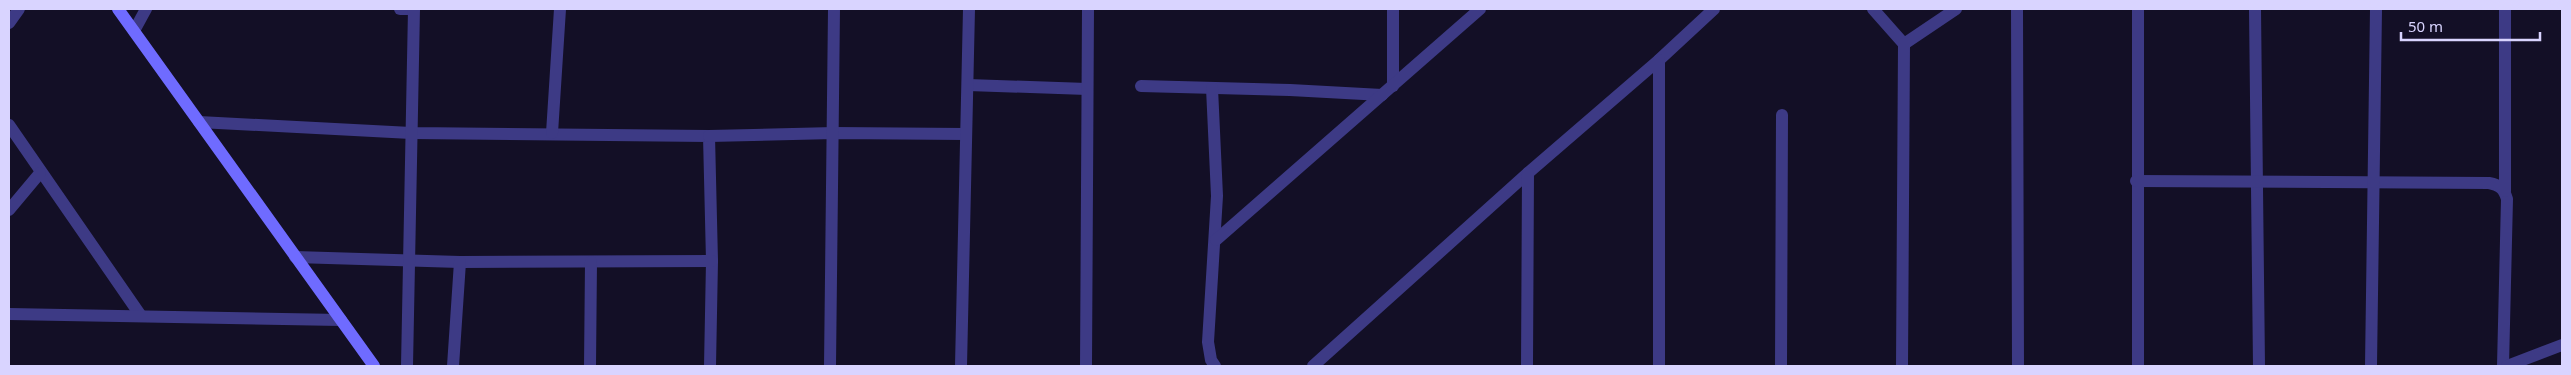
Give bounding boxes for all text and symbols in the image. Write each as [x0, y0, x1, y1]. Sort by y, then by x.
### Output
scale bar [2401, 10, 2540, 42]
text: 50 m [2408, 16, 2443, 36]

